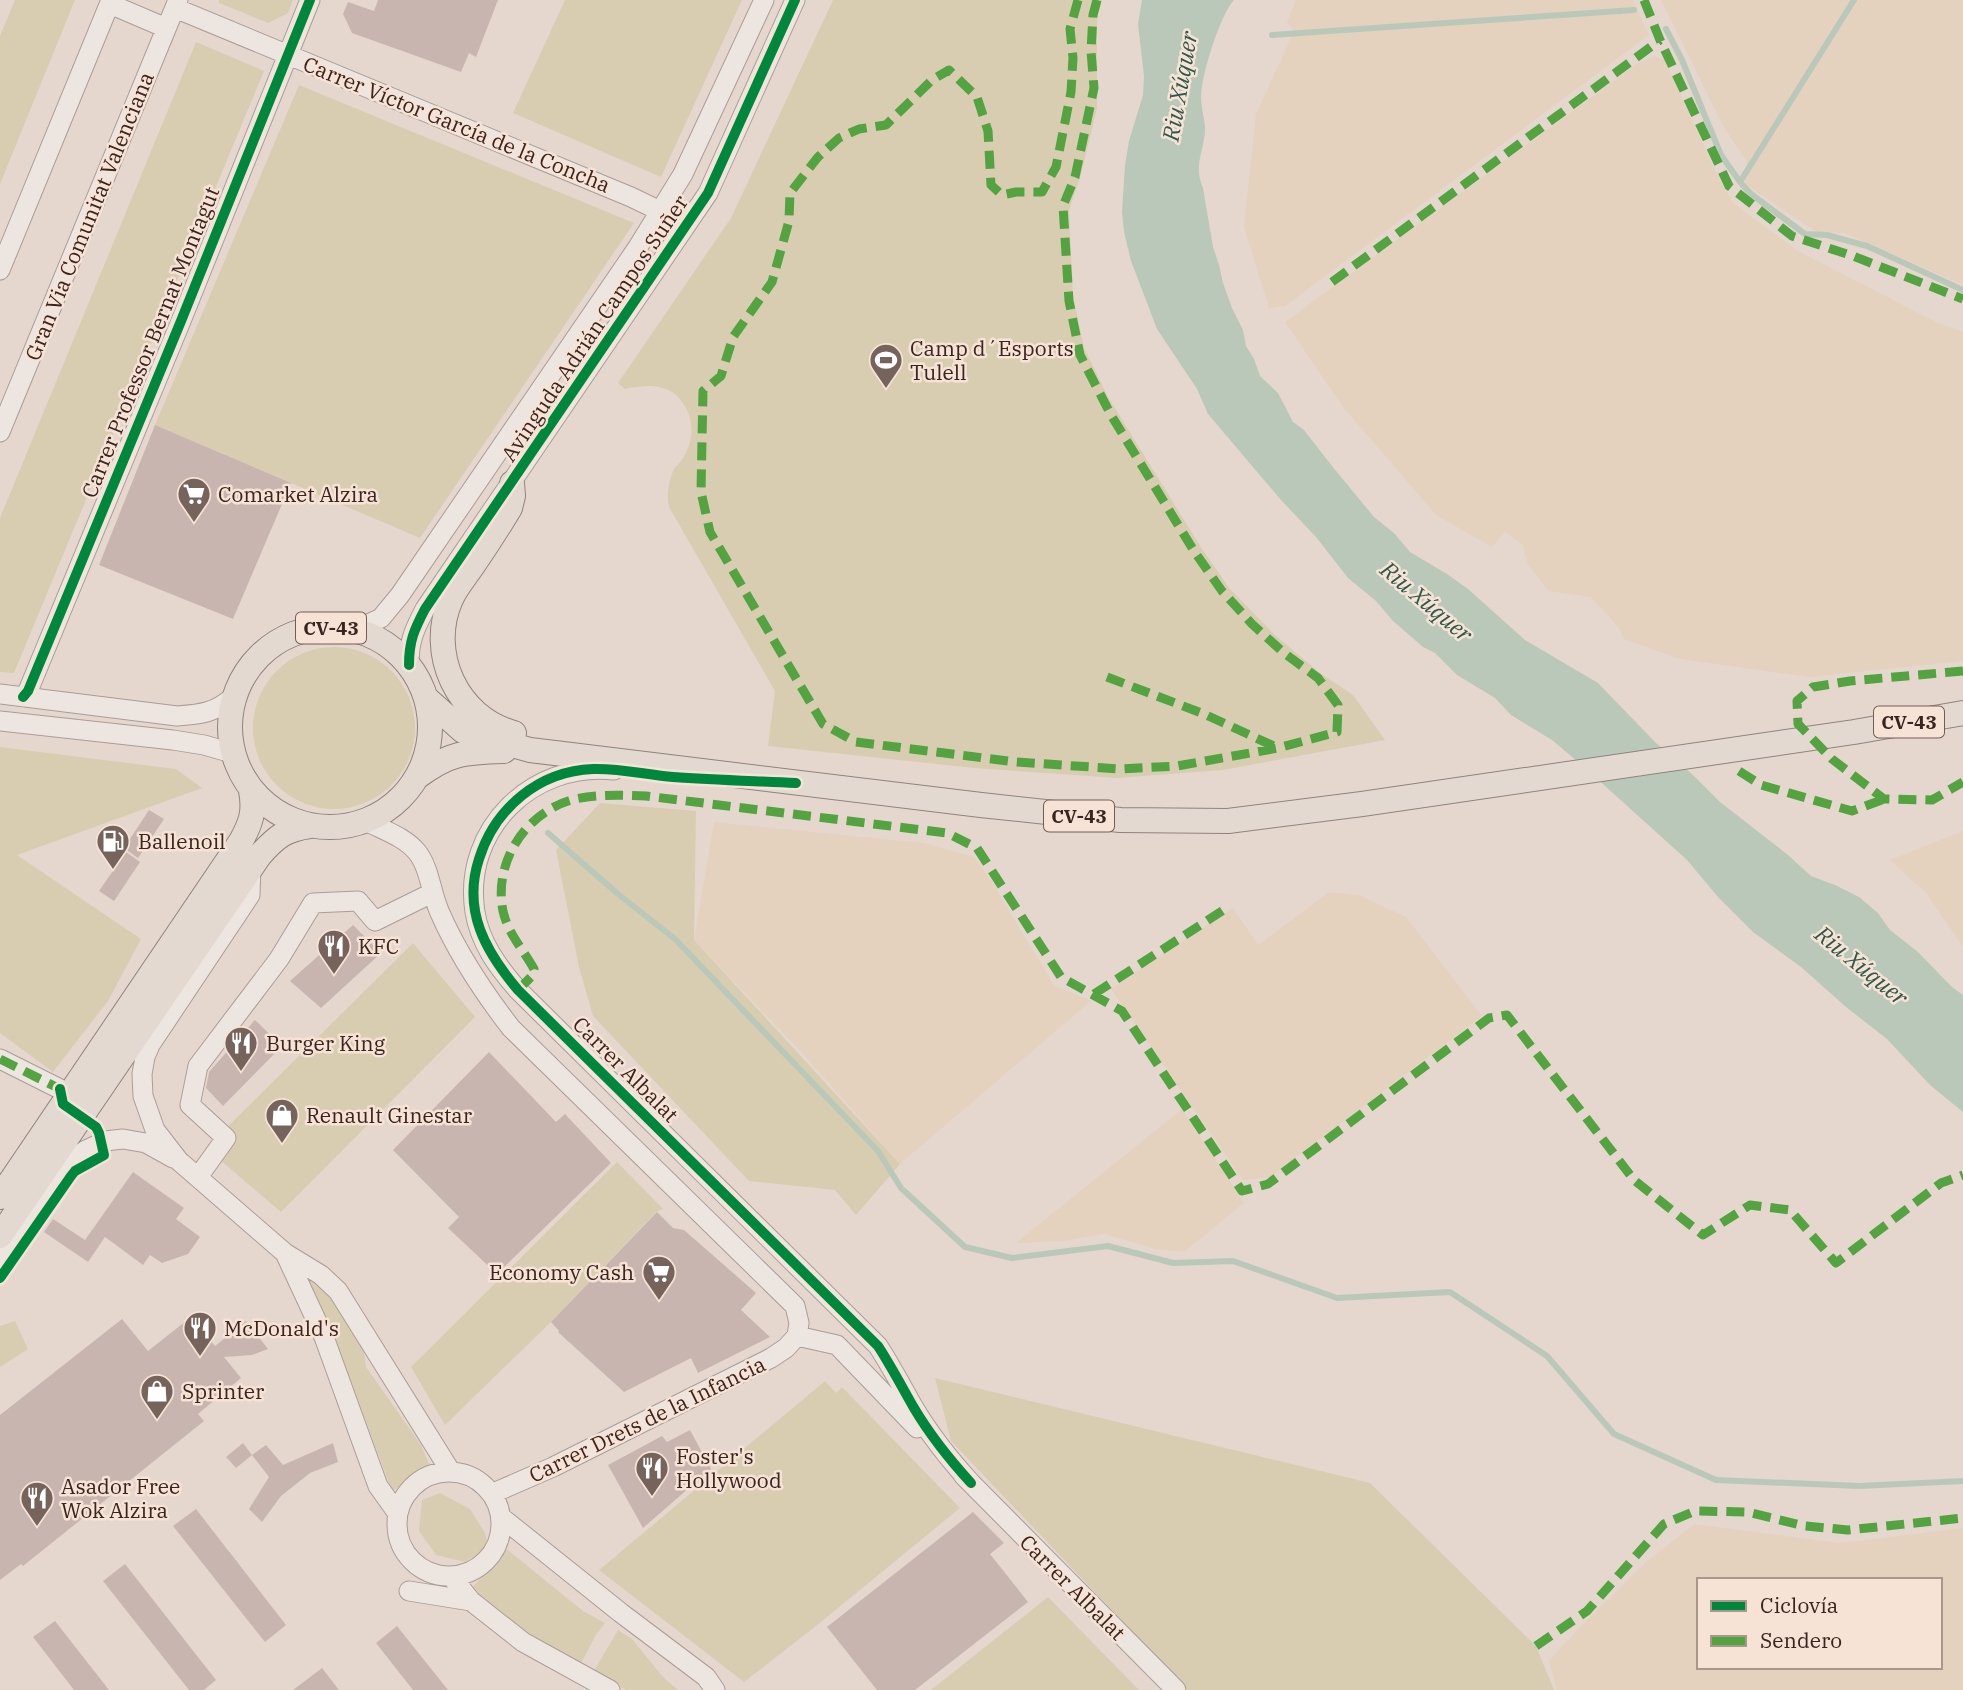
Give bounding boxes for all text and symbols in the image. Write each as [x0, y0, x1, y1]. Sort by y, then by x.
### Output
water label: Riu Xúquer [1154, 28, 1204, 144]
street label: Carrer Víctor García de la Concha [299, 49, 615, 199]
street label: Gran Via Comunitat Valenciana [18, 68, 160, 364]
street label: Carrer Professor Bernat Montagut [75, 182, 225, 502]
street label: Avinguda Adrián Campos Suñer [494, 189, 694, 467]
place label: Camp d´Esports Tulell [910, 334, 1074, 386]
sports icon: Camp d´Esports Tulell [867, 341, 905, 390]
supermarket icon: Comarket Alzira [175, 475, 213, 524]
place label: Comarket Alzira [218, 480, 378, 508]
water label: Riu Xúquer [1374, 553, 1480, 649]
road number: CV-43 [296, 612, 366, 643]
road number: CV-43 [1874, 706, 1944, 737]
road number: CV-43 [1044, 800, 1114, 832]
fuel station icon: Ballenoil [94, 822, 132, 871]
place label: Ballenoil [138, 827, 226, 855]
water label: Riu Xúquer [1809, 918, 1915, 1012]
restaurant icon: KFC [315, 927, 353, 976]
place label: KFC [358, 932, 399, 960]
street label: Carrer Albalat [567, 1010, 685, 1128]
restaurant icon: Burger King [222, 1024, 260, 1073]
place label: Burger King [266, 1029, 386, 1057]
shop icon: Renault Ginestar [263, 1096, 301, 1145]
place label: Renault Ginestar [306, 1101, 473, 1129]
supermarket icon: Economy Cash [640, 1253, 678, 1302]
place label: Economy Cash [489, 1258, 634, 1286]
restaurant icon: McDonald's [181, 1309, 219, 1358]
place label: McDonald's [224, 1314, 339, 1342]
street label: Carrer Drets de la Infancia [524, 1349, 770, 1489]
shop icon: Sprinter [138, 1372, 176, 1421]
place label: Sprinter [182, 1377, 265, 1405]
place label: Foster's Hollywood [676, 1442, 782, 1494]
restaurant icon: Foster's Hollywood [633, 1449, 671, 1498]
place label: Asador Free Wok Alzira [61, 1472, 180, 1524]
restaurant icon: Asador Free Wok Alzira [18, 1479, 56, 1528]
street label: Carrer Albalat [1014, 1528, 1132, 1646]
legend [1697, 1578, 1942, 1669]
text: Ciclovía [1760, 1591, 1838, 1619]
text: Sendero [1760, 1626, 1842, 1654]

